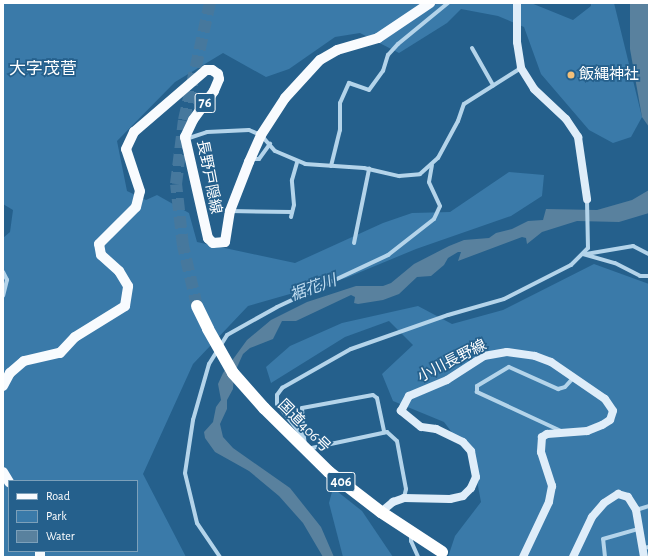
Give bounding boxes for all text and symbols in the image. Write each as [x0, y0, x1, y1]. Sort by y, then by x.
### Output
district label: 大字茂菅 [9, 59, 77, 79]
place label: 飯縄神社 [579, 66, 639, 84]
marker: 飯縄神社 [566, 70, 576, 80]
road number: 76 [194, 91, 216, 115]
street label: 長野戸隠線 [193, 138, 225, 216]
water label: 裾花川 [287, 271, 339, 305]
street label: 小川長野線 [415, 336, 489, 386]
street label: 国道406号 [274, 396, 334, 456]
road number: 406 [326, 470, 356, 494]
legend [8, 480, 138, 552]
text: Road [46, 490, 70, 502]
text: Park [46, 510, 67, 522]
text: Water [46, 530, 75, 542]

